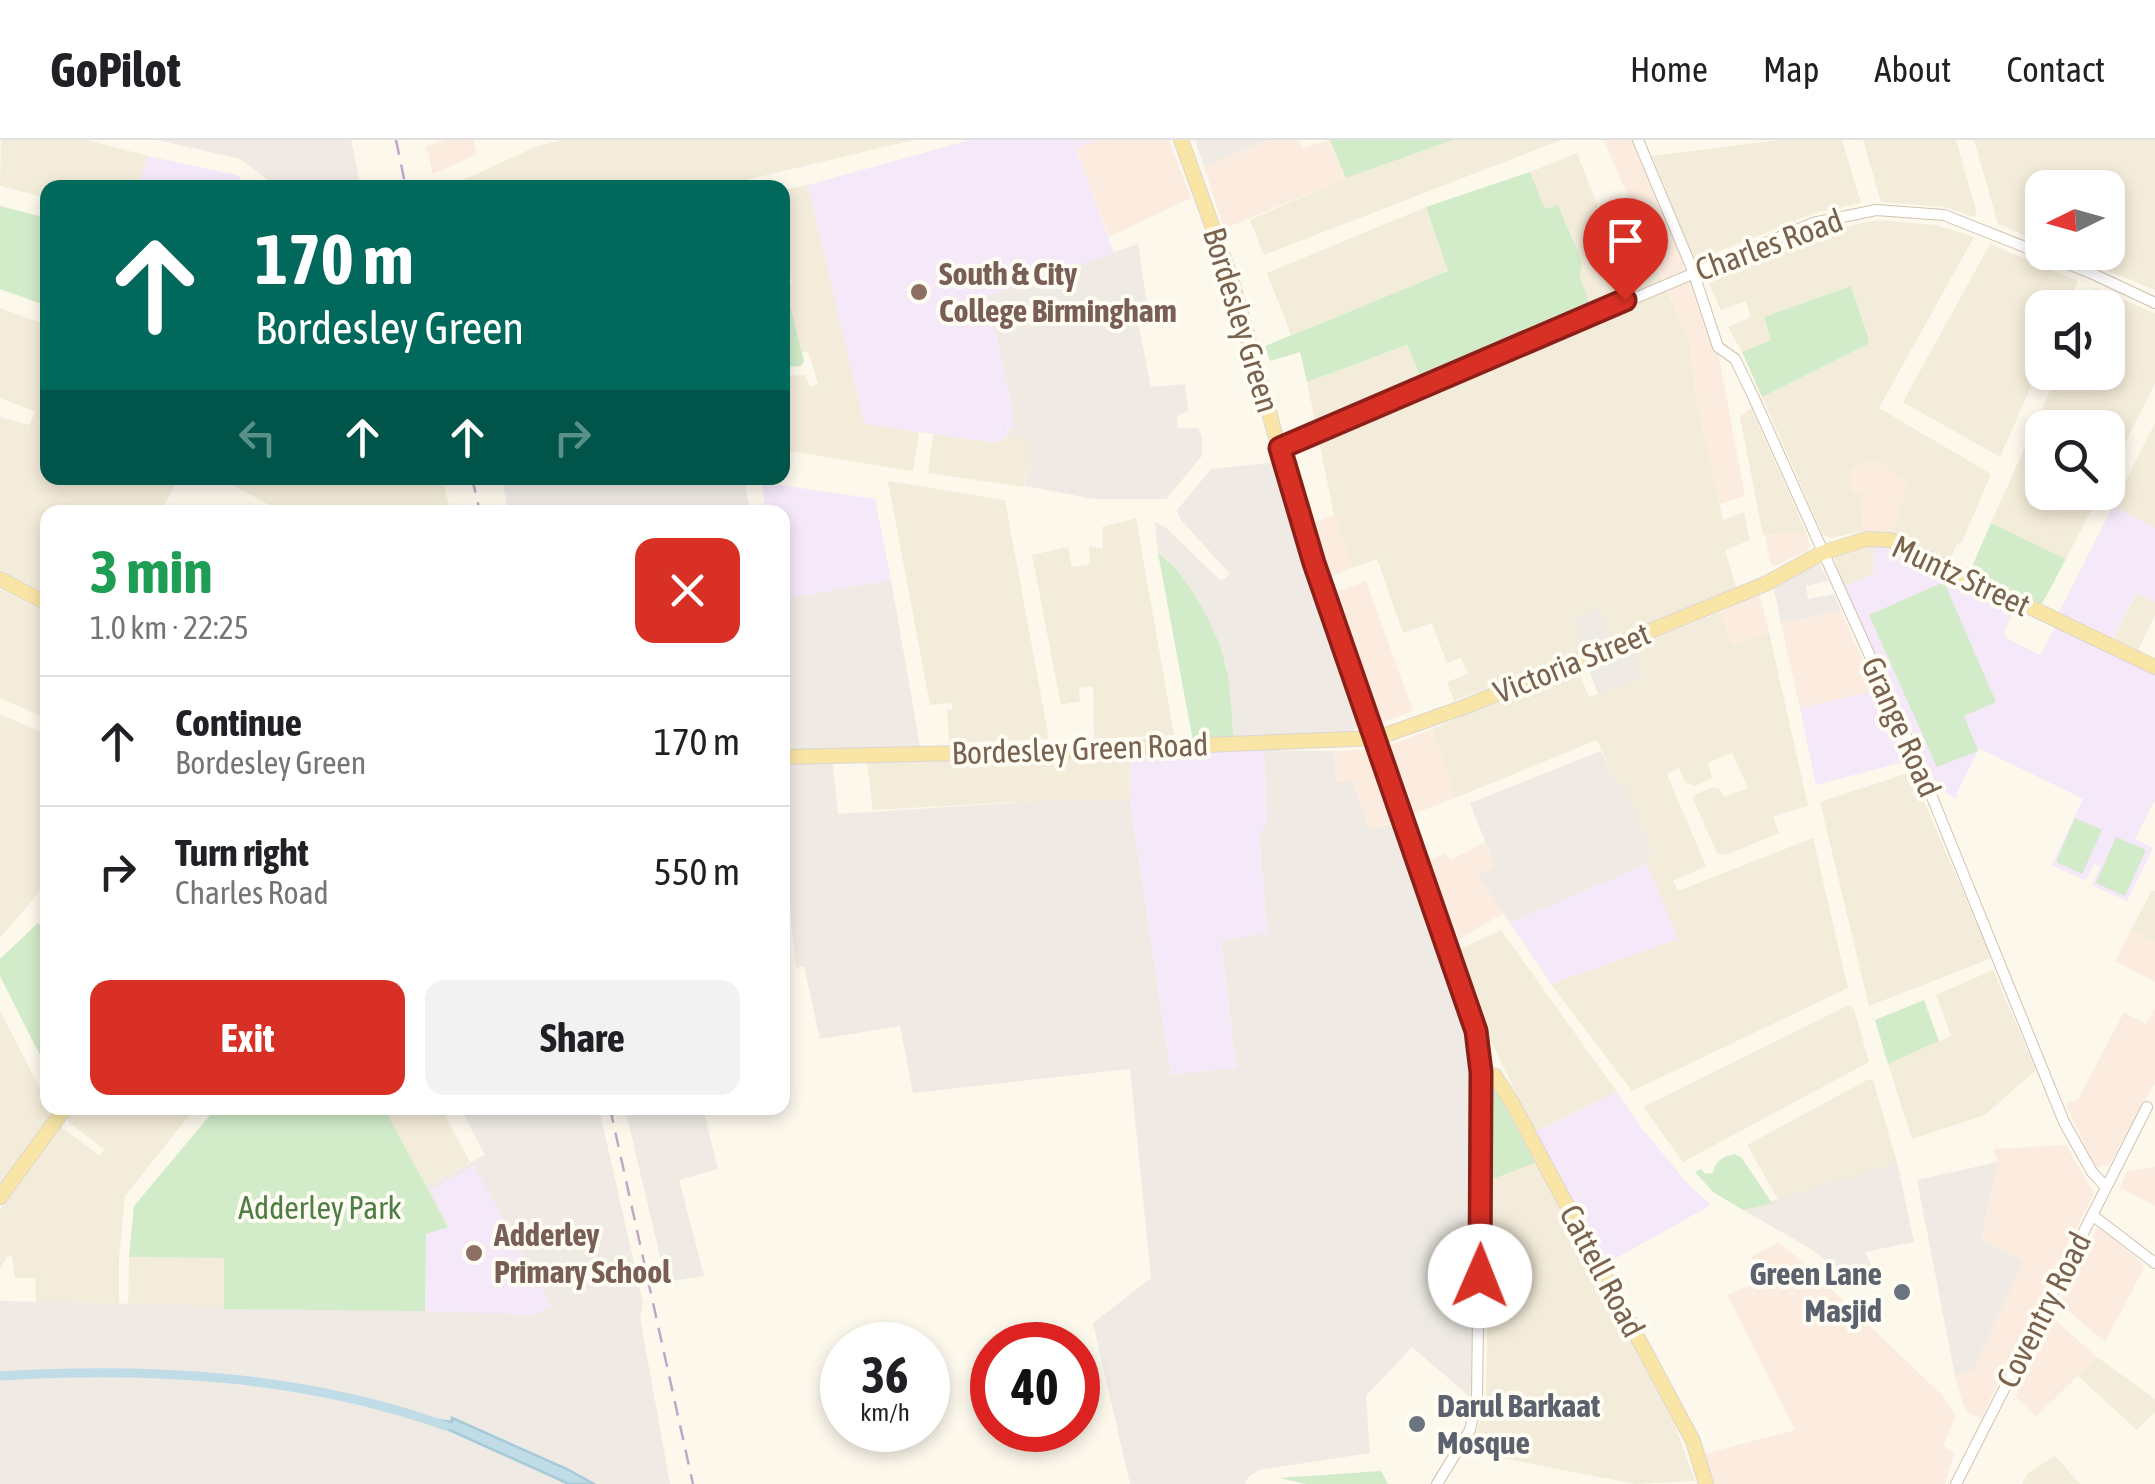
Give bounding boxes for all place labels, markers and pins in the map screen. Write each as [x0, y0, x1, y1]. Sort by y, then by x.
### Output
pin [1583, 198, 1668, 301]
place label: South & City College Birmingham [939, 255, 1177, 329]
marker: South & City College Birmingham [908, 281, 930, 303]
place label: Adderley Primary School [493, 1216, 671, 1290]
marker: Adderley Primary School [463, 1242, 485, 1264]
place label: Green Lane Masjid [1749, 1255, 1882, 1329]
marker: Green Lane Masjid [1891, 1281, 1913, 1303]
place label: Darul Barkaat Mosque [1437, 1387, 1601, 1461]
marker: Darul Barkaat Mosque [1406, 1413, 1428, 1435]

